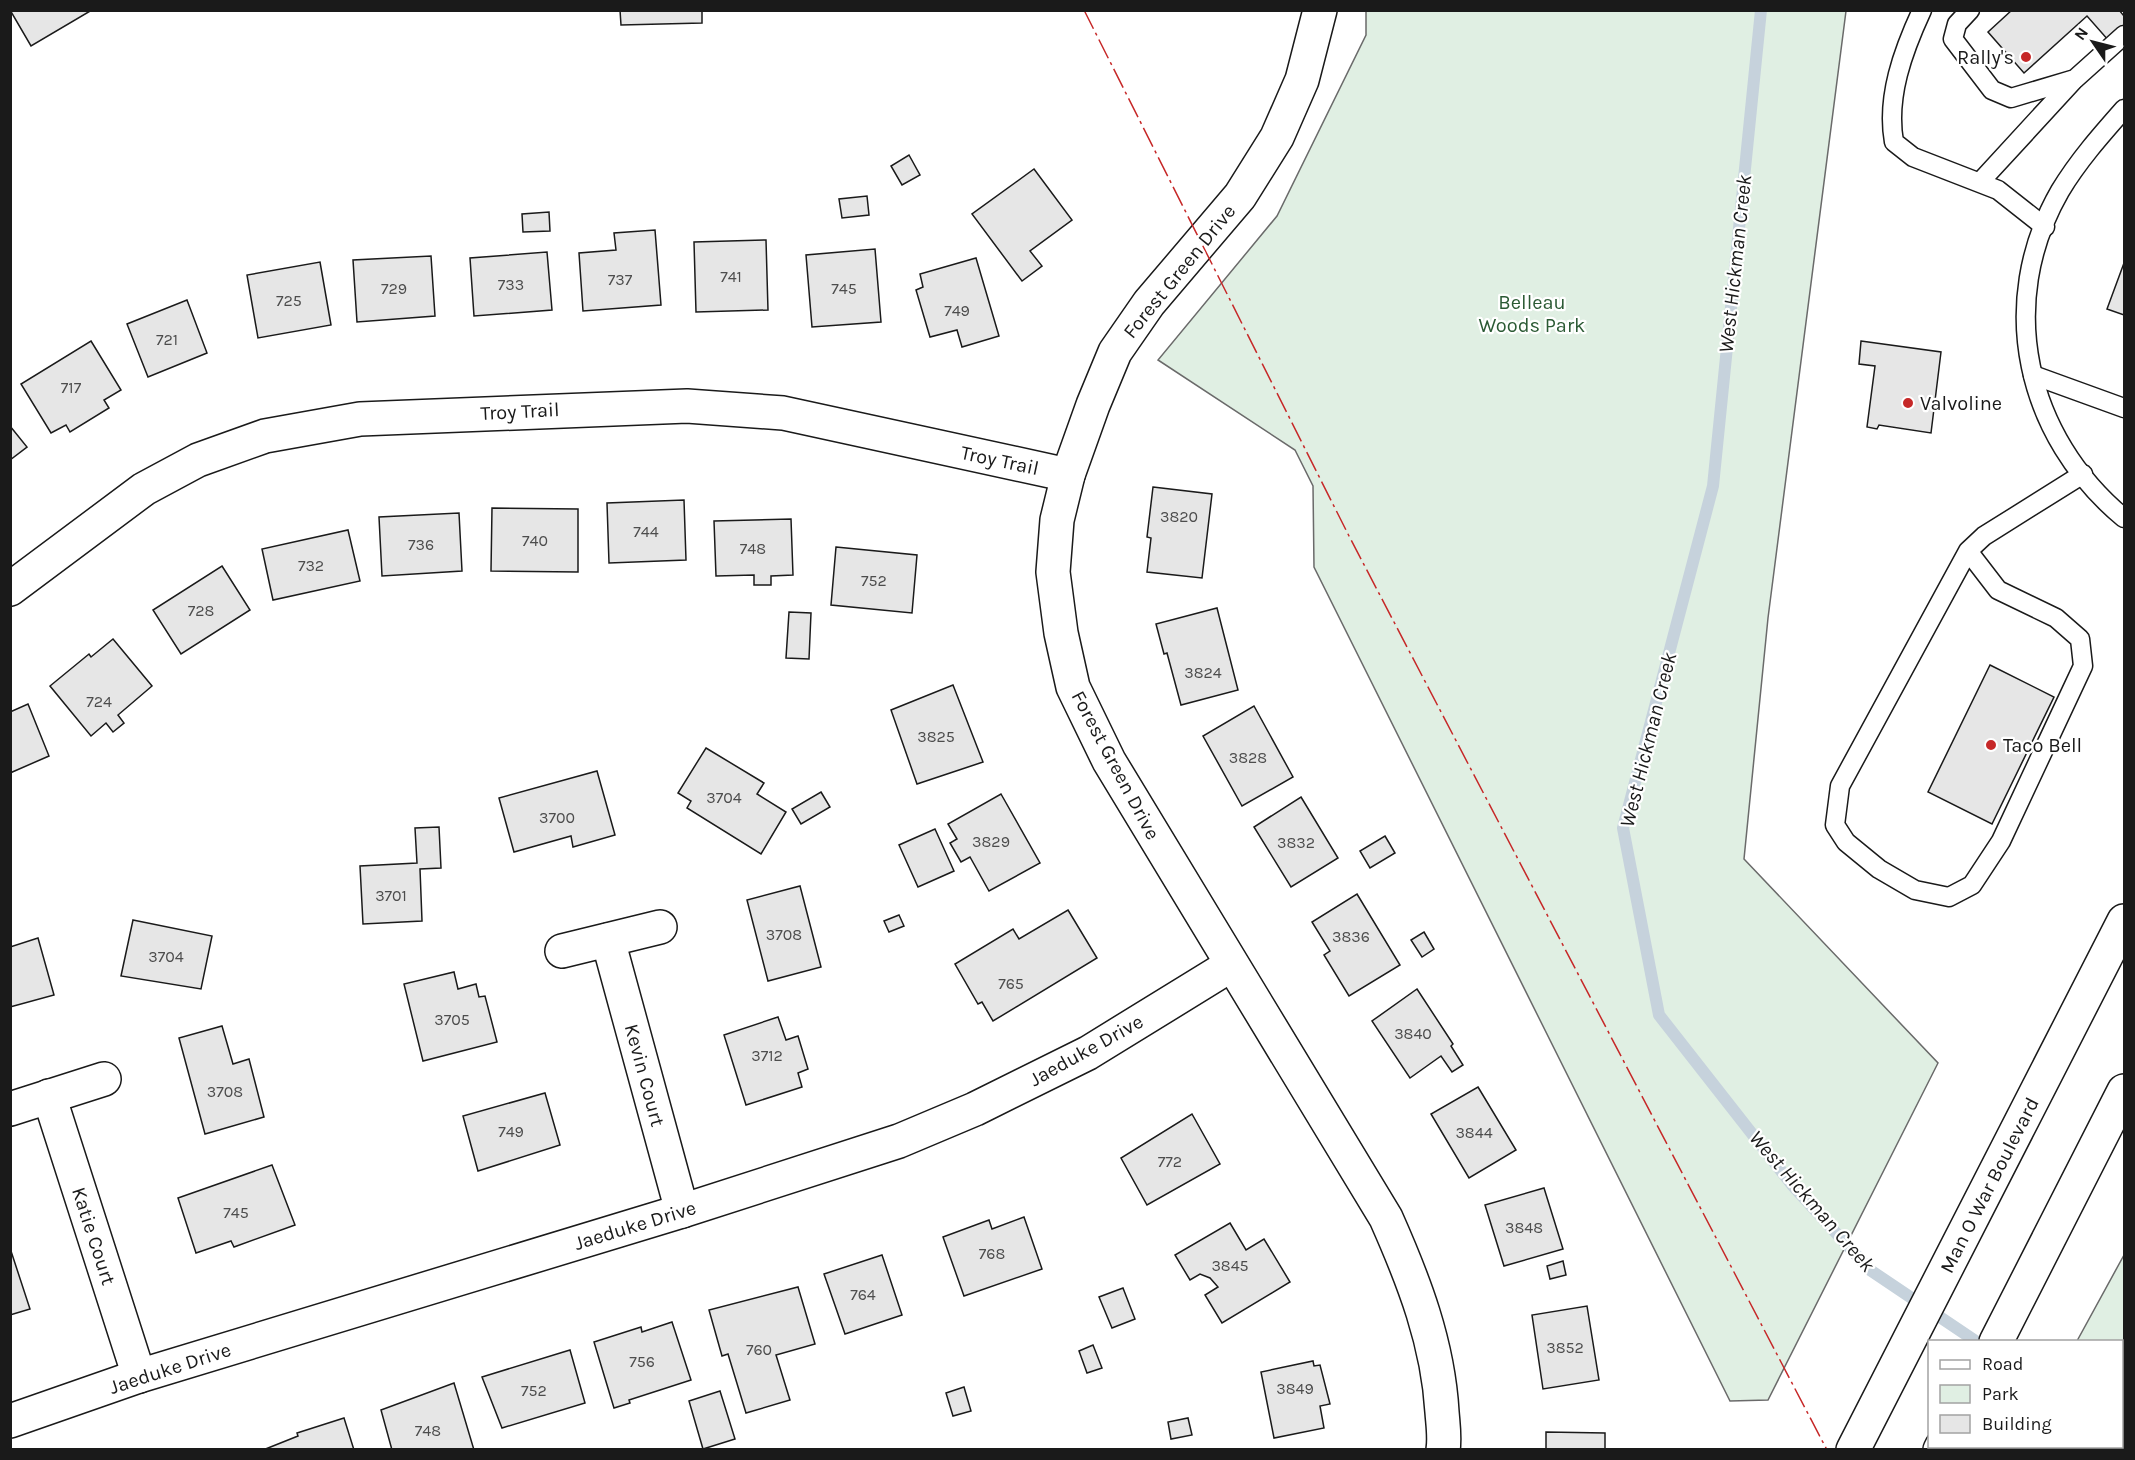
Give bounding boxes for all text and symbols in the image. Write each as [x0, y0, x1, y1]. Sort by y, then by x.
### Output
north arrow [2063, 12, 2123, 72]
text: N [2070, 24, 2092, 44]
place label: Rally's [1957, 46, 2014, 69]
marker: Rally's [2019, 50, 2033, 64]
water label: West Hickman Creek [1714, 173, 1756, 354]
street label: Forest Green Drive [1118, 200, 1240, 343]
house number: 741 [720, 267, 742, 286]
house number: 737 [608, 270, 633, 289]
house number: 733 [498, 275, 524, 294]
house number: 729 [381, 279, 407, 298]
house number: 745 [831, 279, 857, 298]
house number: 725 [276, 291, 302, 310]
park label: Belleau Woods Park [1479, 291, 1585, 337]
house number: 749 [944, 301, 970, 320]
house number: 721 [156, 330, 178, 349]
house number: 717 [61, 378, 82, 397]
place label: Valvoline [1920, 392, 2002, 415]
marker: Valvoline [1901, 396, 1915, 410]
street label: Troy Trail [480, 398, 560, 425]
street label: Troy Trail [959, 441, 1041, 480]
house number: 3820 [1160, 507, 1198, 526]
house number: 744 [633, 522, 659, 541]
house number: 740 [522, 531, 548, 550]
house number: 736 [408, 535, 434, 554]
house number: 748 [740, 539, 766, 558]
house number: 732 [298, 556, 324, 575]
house number: 752 [861, 571, 887, 590]
house number: 728 [188, 601, 214, 620]
water label: West Hickman Creek [1615, 650, 1681, 830]
house number: 3824 [1184, 663, 1222, 682]
street label: Forest Green Drive [1067, 687, 1165, 844]
house number: 724 [86, 692, 112, 711]
house number: 3825 [917, 727, 955, 746]
place label: Taco Bell [2003, 734, 2082, 757]
marker: Taco Bell [1984, 738, 1998, 752]
house number: 3828 [1229, 748, 1267, 767]
house number: 3704 [706, 788, 742, 807]
house number: 3700 [539, 808, 575, 827]
house number: 3829 [972, 832, 1010, 851]
house number: 3832 [1277, 833, 1315, 852]
house number: 3701 [375, 886, 407, 905]
house number: 3708 [766, 925, 802, 944]
house number: 3836 [1332, 927, 1370, 946]
house number: 3704 [148, 947, 184, 966]
house number: 765 [998, 974, 1024, 993]
house number: 3705 [434, 1010, 470, 1029]
street label: Jaeduke Drive [1025, 1010, 1147, 1091]
street label: Kevin Court [620, 1021, 669, 1129]
house number: 3840 [1394, 1024, 1432, 1043]
house number: 3712 [751, 1046, 783, 1065]
house number: 3708 [207, 1082, 243, 1101]
street label: Man O War Boulevard [1935, 1094, 2044, 1277]
house number: 749 [498, 1122, 524, 1141]
house number: 3844 [1455, 1123, 1493, 1142]
water label: West Hickman Creek [1744, 1125, 1880, 1277]
house number: 772 [1158, 1152, 1182, 1171]
street label: Katie Court [67, 1184, 120, 1289]
street label: Jaeduke Drive [571, 1196, 699, 1255]
house number: 745 [223, 1203, 249, 1222]
house number: 3848 [1505, 1218, 1543, 1237]
house number: 768 [979, 1244, 1005, 1263]
house number: 3845 [1211, 1256, 1249, 1275]
house number: 764 [850, 1285, 876, 1304]
street label: Jaeduke Drive [107, 1338, 234, 1399]
house number: 3852 [1546, 1338, 1584, 1357]
house number: 760 [746, 1340, 772, 1359]
legend [1928, 1340, 2123, 1448]
house number: 756 [629, 1352, 655, 1371]
text: Road [1982, 1353, 2023, 1375]
house number: 3849 [1276, 1379, 1314, 1398]
house number: 752 [521, 1381, 547, 1400]
text: Park [1982, 1383, 2019, 1405]
text: Building [1982, 1413, 2052, 1435]
house number: 748 [415, 1421, 441, 1440]

